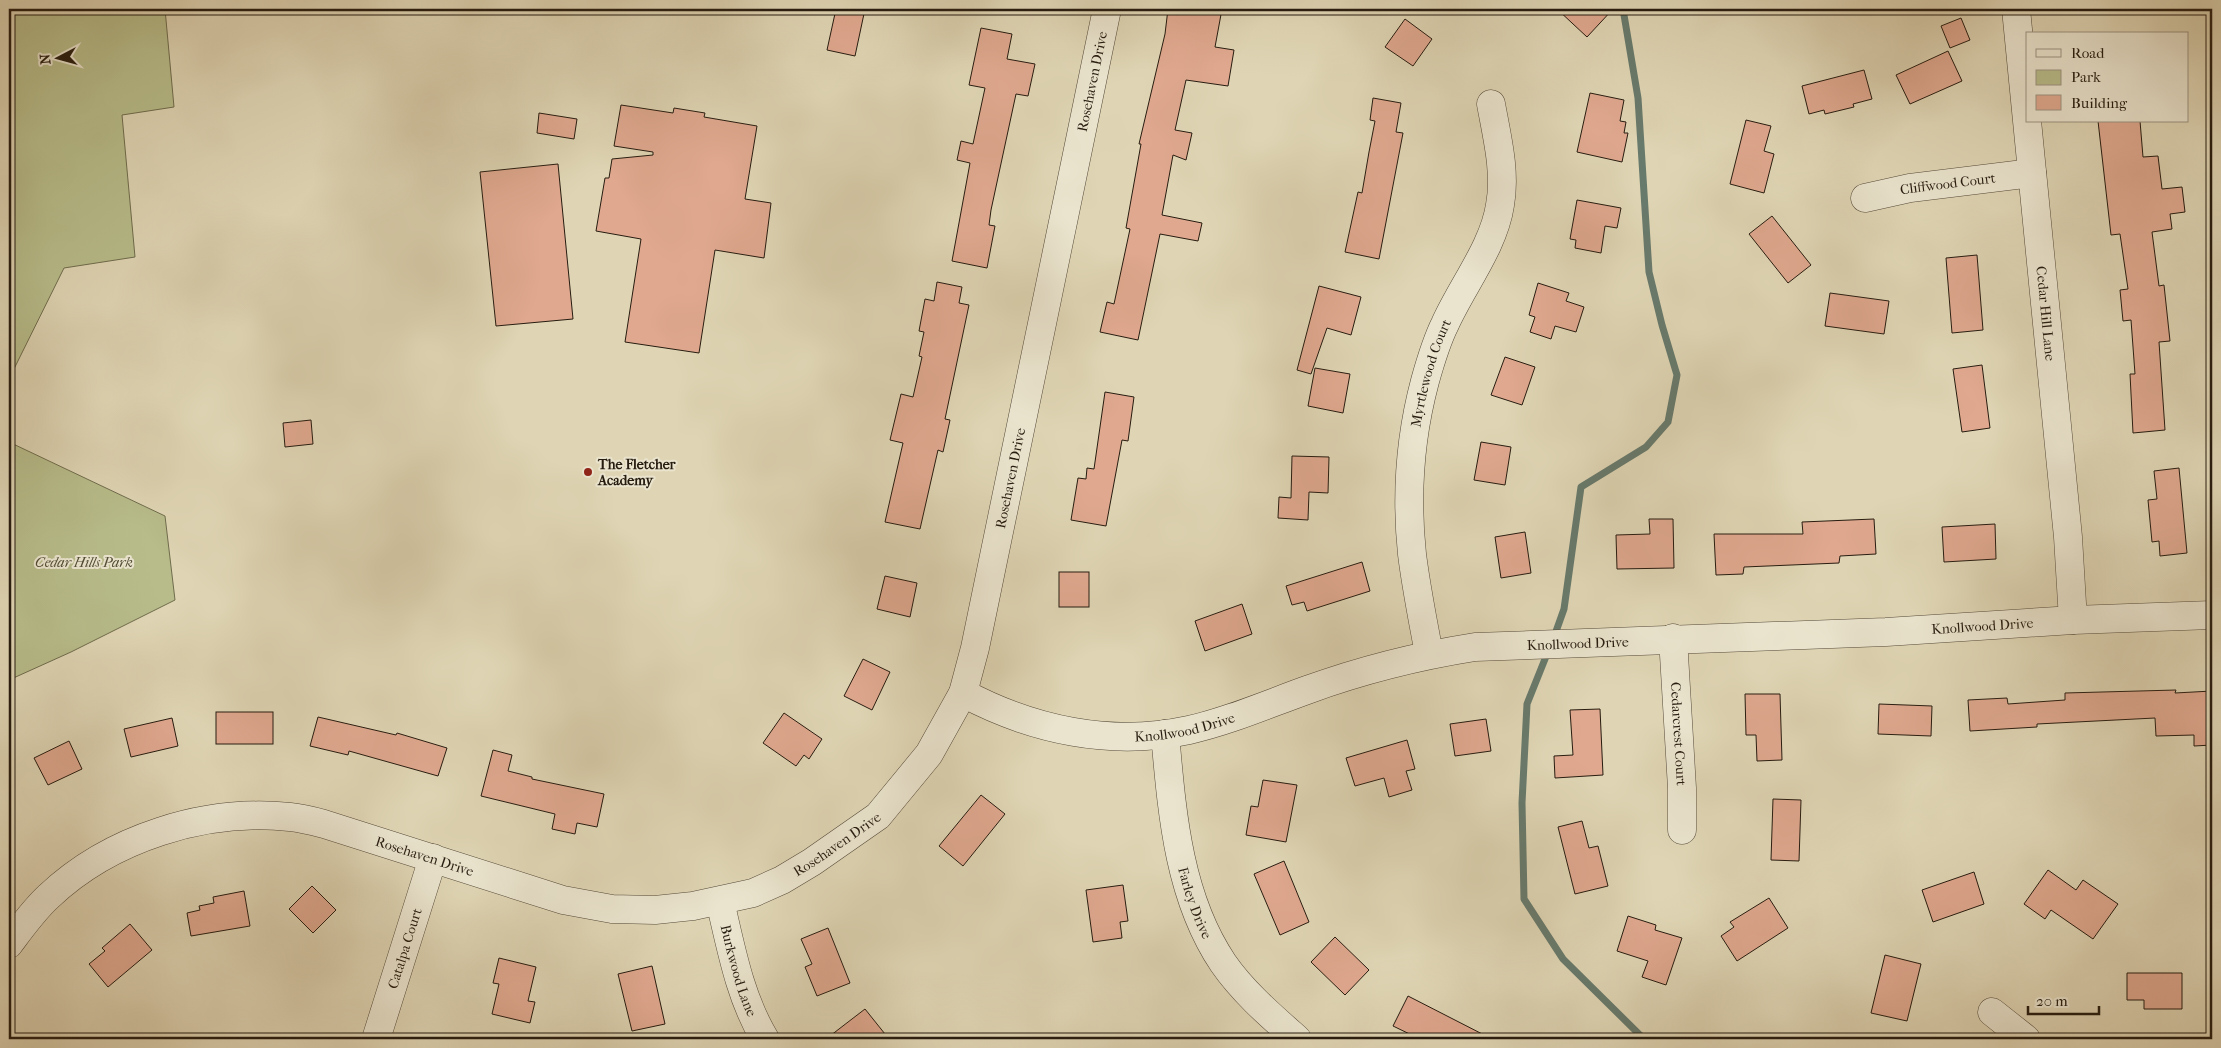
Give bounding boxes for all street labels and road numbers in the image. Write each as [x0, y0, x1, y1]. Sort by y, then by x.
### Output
street label: Rosehaven Drive [1074, 30, 1111, 133]
street label: Cliffwood Court [1898, 170, 1996, 199]
street label: Cedar Hill Lane [2032, 265, 2059, 362]
street label: Myrtlewood Court [1407, 316, 1455, 428]
street label: Rosehaven Drive [992, 426, 1029, 530]
street label: Knollwood Drive [1931, 615, 2034, 638]
street label: Knollwood Drive [1526, 633, 1629, 654]
street label: Cedarcrest Court [1667, 681, 1690, 786]
street label: Knollwood Drive [1134, 709, 1237, 746]
street label: Rosehaven Drive [790, 809, 884, 880]
street label: Rosehaven Drive [373, 833, 476, 880]
street label: Farley Drive [1174, 865, 1215, 942]
street label: Catalpa Court [384, 906, 426, 991]
street label: Burkwood Lane [717, 923, 760, 1019]

